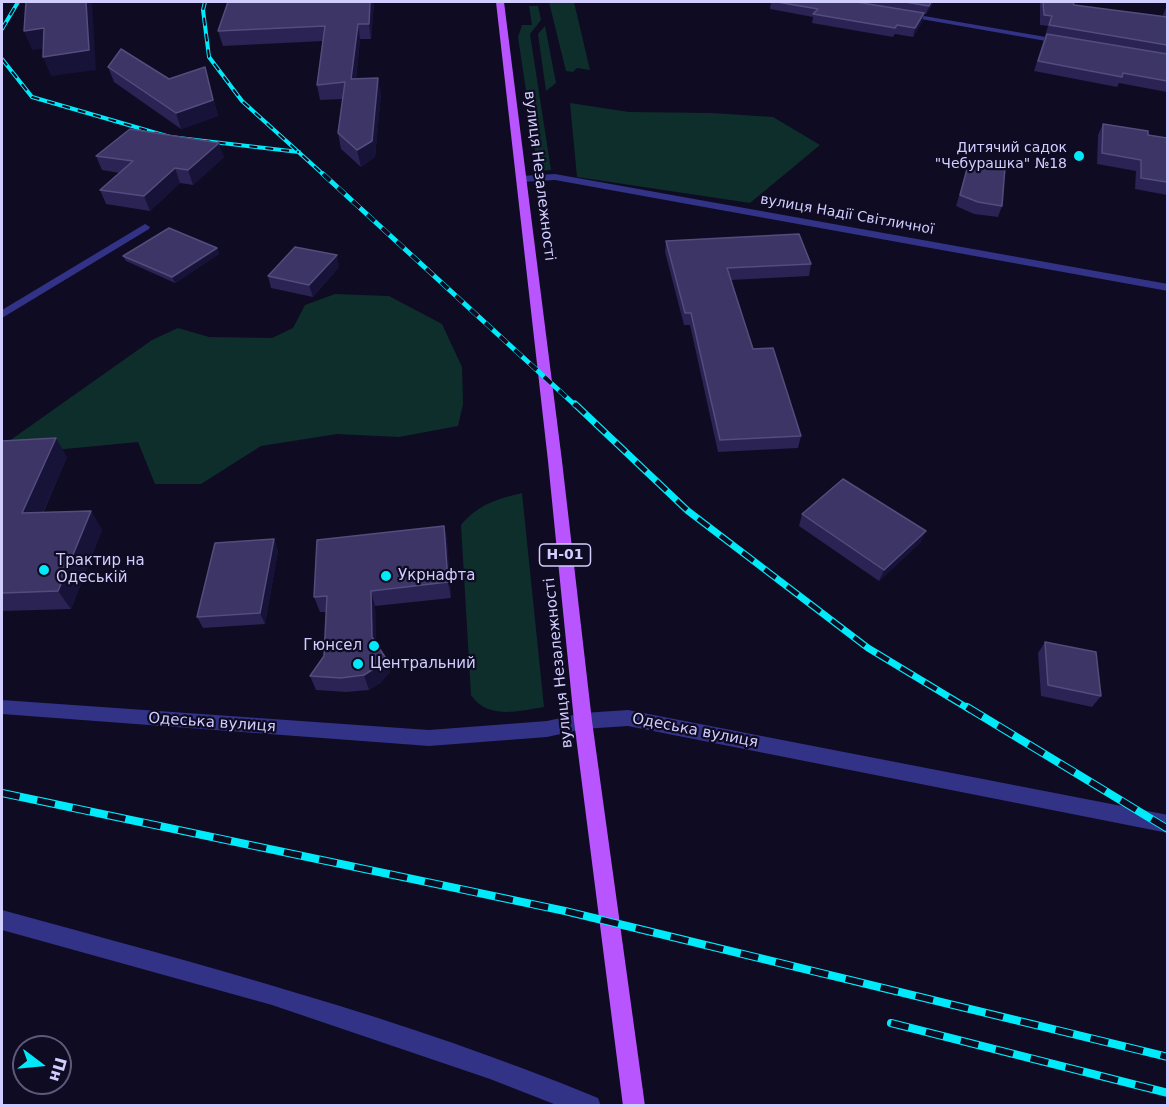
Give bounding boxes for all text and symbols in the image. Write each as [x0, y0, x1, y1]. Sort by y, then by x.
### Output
street label: вулиця Незалежності [520, 90, 558, 262]
place label: Дитячий садок "Чебурашка" №18 [935, 140, 1067, 172]
marker: Дитячий садок "Чебурашка" №18 [1072, 149, 1086, 163]
street label: вулиця Надії Світличної [759, 191, 935, 239]
road number: Н-01 [540, 544, 590, 566]
place label: Трактир на Одеській [56, 552, 145, 587]
marker: Трактир на Одеській [37, 563, 51, 577]
place label: Укрнафта [398, 567, 475, 585]
marker: Укрнафта [379, 569, 393, 583]
street label: вулиця Незалежності [541, 577, 577, 749]
place label: Гюнсел [303, 637, 362, 655]
marker: Гюнсел [367, 639, 381, 653]
place label: Центральний [370, 655, 476, 673]
marker: Центральний [351, 657, 365, 671]
street label: Одеська вулиця [148, 710, 276, 736]
street label: Одеська вулиця [631, 710, 759, 752]
north arrow [12, 1035, 72, 1095]
text: Пн [45, 1055, 70, 1084]

